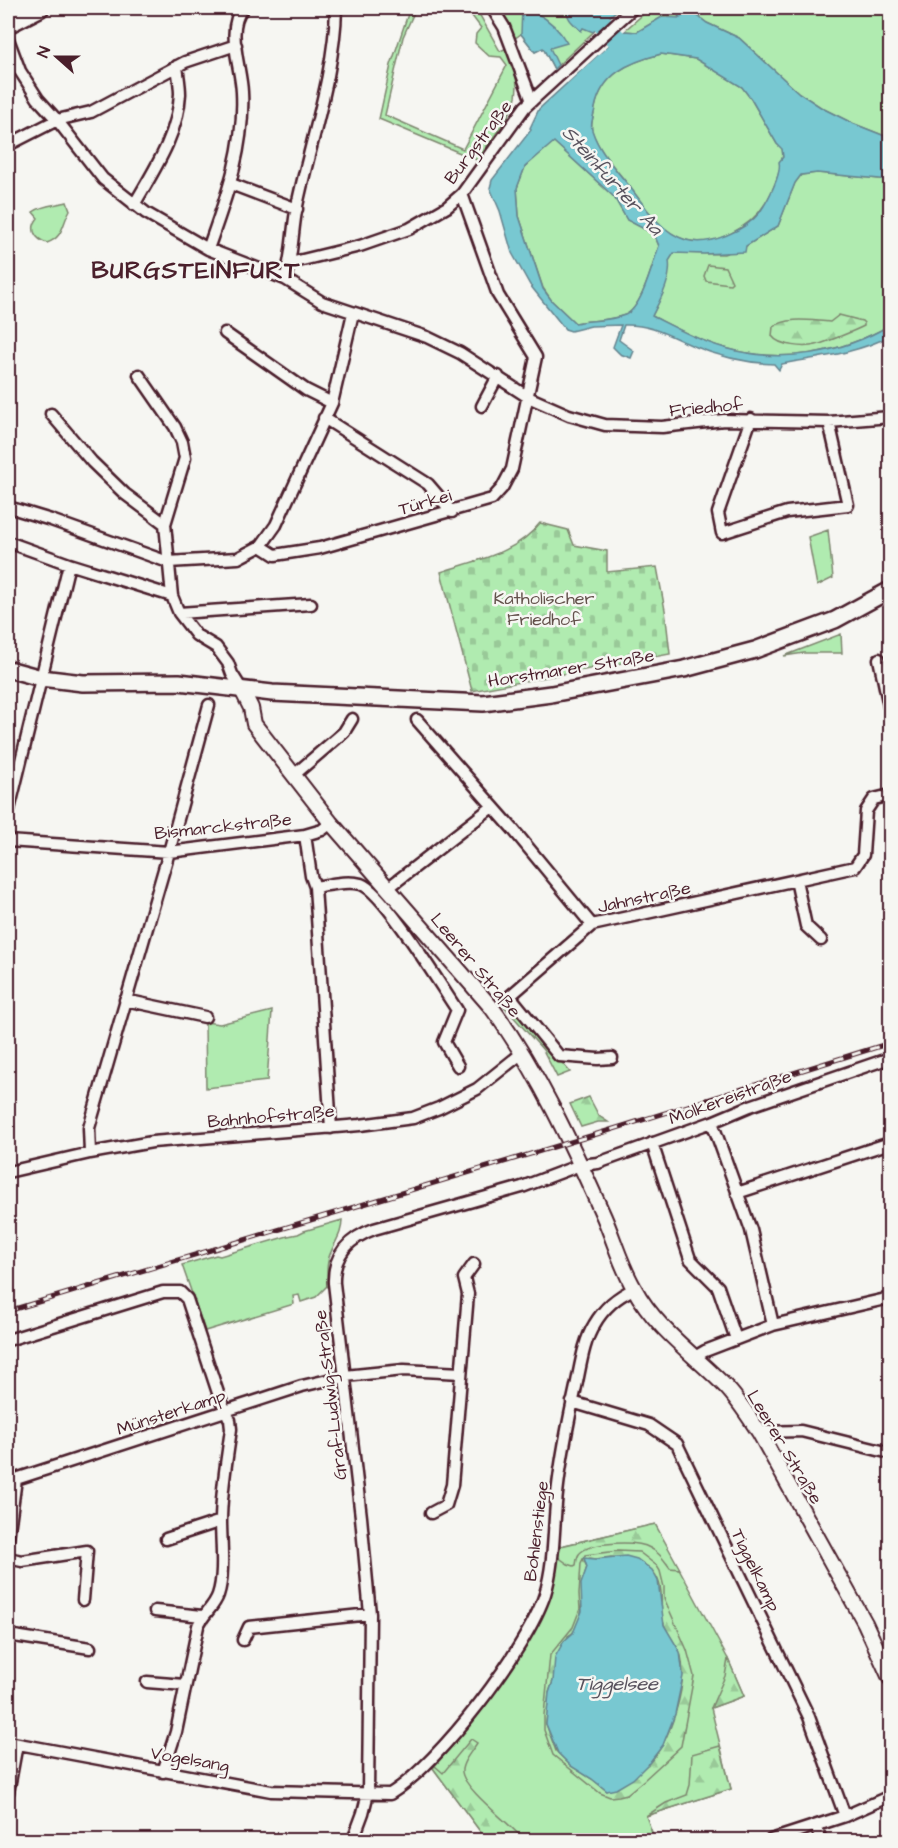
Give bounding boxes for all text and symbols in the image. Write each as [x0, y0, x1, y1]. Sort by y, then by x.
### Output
north arrow [27, 27, 87, 87]
text: N [32, 43, 56, 61]
street label: Burgstraße [439, 95, 519, 190]
water label: Steinfurter Aa [555, 120, 670, 242]
district label: BURGSTEINFURT [91, 254, 301, 288]
street label: Friedhof [668, 392, 744, 423]
street label: Türkei [396, 483, 455, 522]
park label: Katholischer Friedhof [494, 586, 595, 632]
street label: Horstmarer Straße [486, 643, 656, 694]
street label: Bismarckstraße [153, 807, 293, 846]
street label: Jahnstraße [595, 875, 693, 920]
street label: Leerer Straße [425, 908, 527, 1023]
street label: Molkereistraße [665, 1064, 795, 1131]
street label: Bahnhofstraße [206, 1098, 336, 1135]
street label: Graf-Ludwig-Straße [308, 1308, 354, 1481]
street label: Münsterkamp [113, 1383, 229, 1442]
street label: Leerer Straße [741, 1385, 829, 1509]
street label: Bohlenstiege [518, 1479, 556, 1583]
street label: Tiggelkamp [724, 1525, 786, 1616]
water label: Tiggelsee [576, 1670, 659, 1699]
street label: Vogelsang [148, 1740, 231, 1780]

